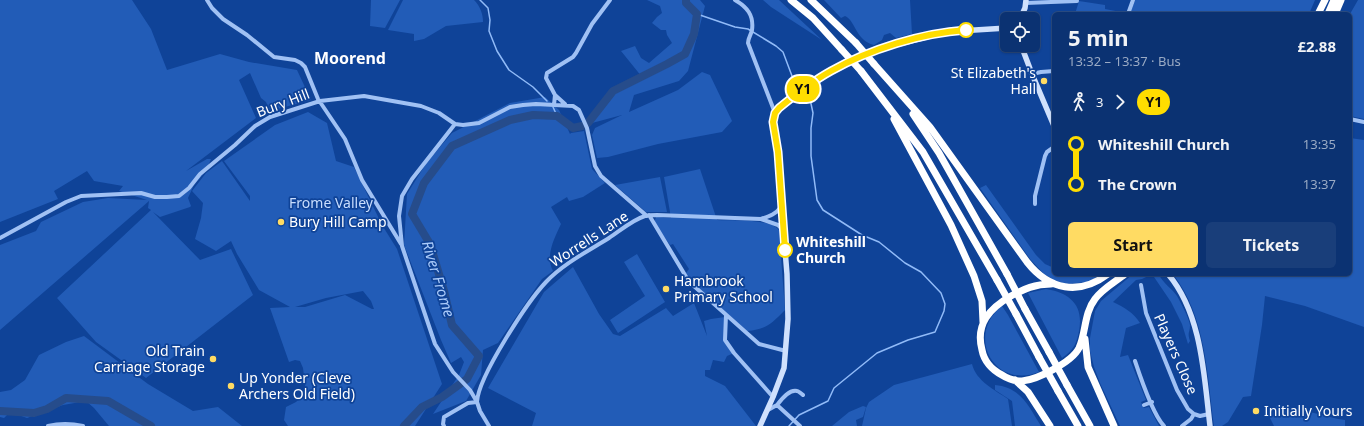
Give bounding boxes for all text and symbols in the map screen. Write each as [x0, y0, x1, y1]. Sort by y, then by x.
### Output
map controls [1000, 12, 1040, 52]
button: locate [1000, 12, 1040, 52]
unlabelled marker [958, 22, 974, 38]
text: 5 min [1068, 22, 1129, 52]
text: £2.88 [1297, 36, 1336, 56]
district label: Moorend [314, 47, 386, 69]
text: 13:32 – 13:37 · Bus [1068, 52, 1181, 70]
place label: St Elizabeth's Hall [951, 63, 1036, 98]
line badge: Y1 [785, 76, 821, 102]
marker: St Elizabeth's Hall [1039, 76, 1049, 86]
text: Y1 [795, 79, 811, 98]
street label: Bury Hill [253, 84, 312, 121]
icon: walk [1068, 91, 1090, 113]
icon: forward [1109, 91, 1131, 113]
text: Y1 [1145, 92, 1162, 111]
text: 3 [1096, 93, 1103, 111]
text: Whiteshill Church [1098, 134, 1230, 154]
text: 13:35 [1303, 135, 1336, 153]
text: The Crown [1098, 174, 1177, 194]
text: 13:37 [1303, 175, 1336, 193]
park label: Frome Valley [289, 193, 374, 212]
street label: Worrells Lane [546, 206, 632, 271]
place label: Bury Hill Camp [289, 212, 387, 231]
marker: Bury Hill Camp [276, 217, 286, 227]
button: Start [1068, 222, 1198, 268]
button: Tickets [1206, 222, 1336, 268]
place label: Whiteshill Church [796, 232, 866, 267]
water label: River Frome [418, 238, 460, 320]
marker: Whiteshill Church [777, 242, 793, 258]
place label: Hambrook Primary School [674, 271, 773, 306]
marker: Hambrook Primary School [661, 284, 671, 294]
street label: Players Close [1150, 310, 1203, 397]
place label: Old Train Carriage Storage [94, 341, 205, 376]
marker: Old Train Carriage Storage [208, 354, 218, 364]
place label: Up Yonder (Cleve Archers Old Field) [239, 368, 355, 403]
marker: Up Yonder (Cleve Archers Old Field) [226, 381, 236, 391]
place label: Initially Yours [1264, 401, 1353, 420]
marker: Initially Yours [1251, 406, 1261, 416]

